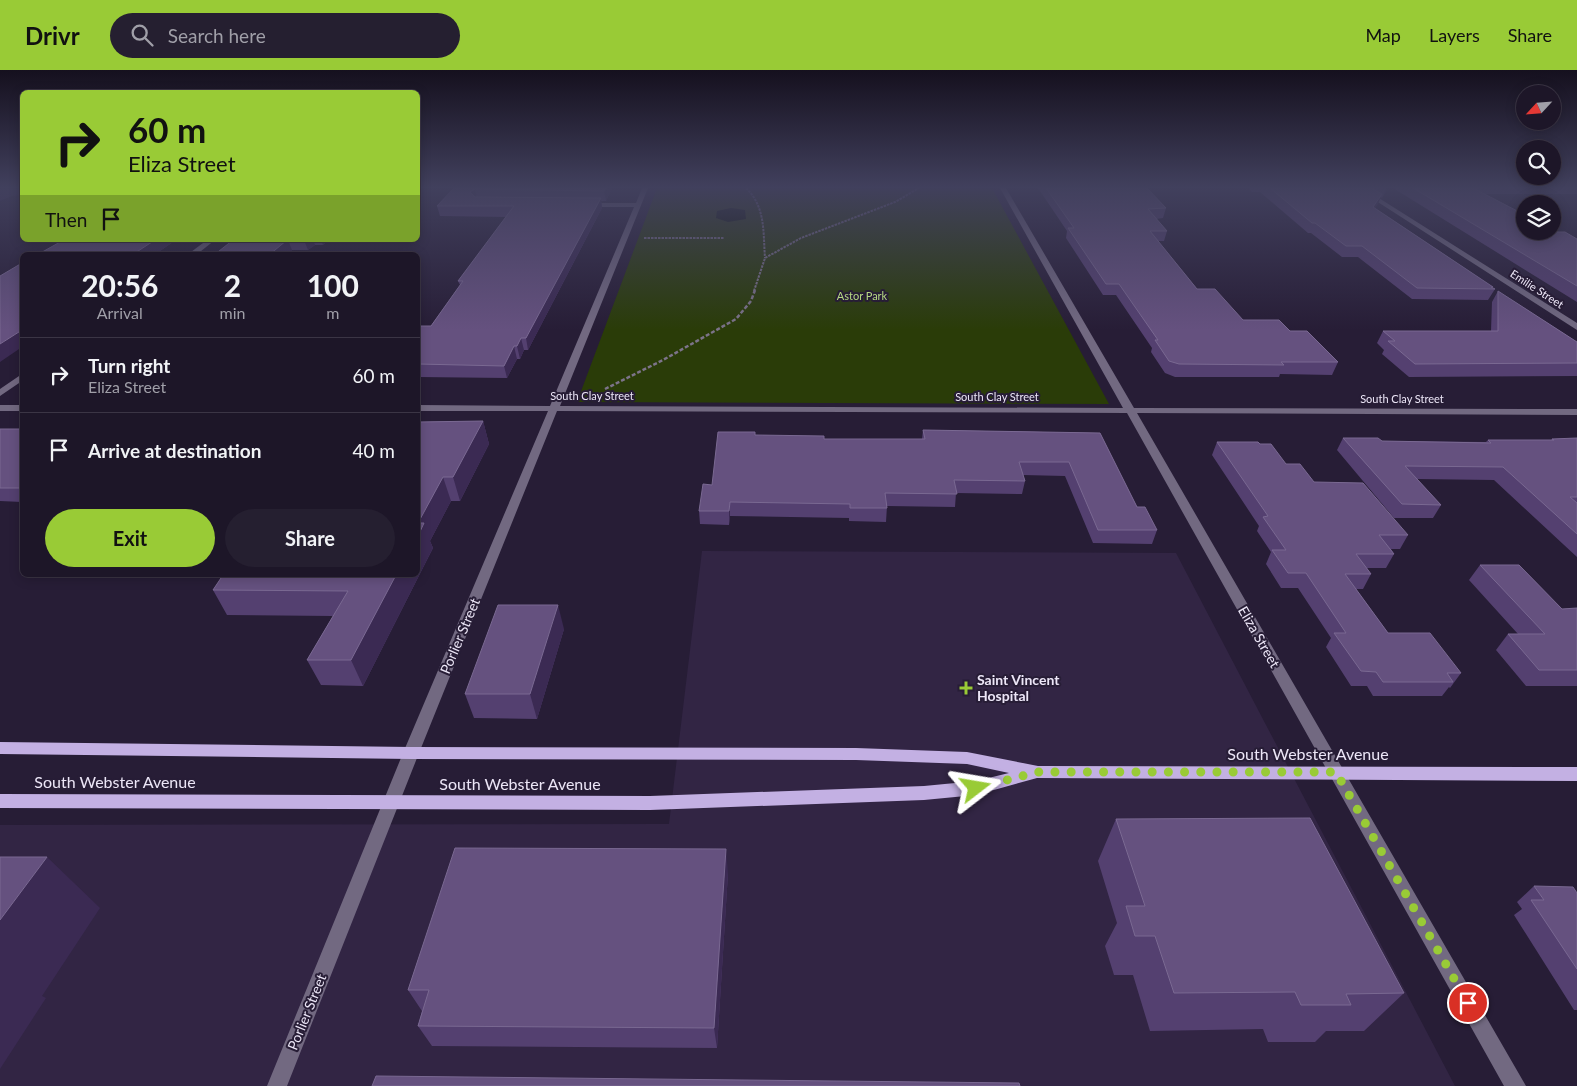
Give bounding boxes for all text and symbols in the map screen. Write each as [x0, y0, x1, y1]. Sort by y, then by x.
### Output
search box [110, 13, 460, 58]
text: Drivr [25, 21, 80, 50]
icon: search [128, 21, 156, 49]
text: Search here [168, 24, 266, 47]
text: Map [1365, 24, 1401, 46]
text: Layers [1429, 24, 1480, 46]
text: Share [1508, 24, 1552, 46]
north arrow [1516, 85, 1561, 130]
map controls [1516, 85, 1561, 240]
text: 60 m [128, 108, 206, 150]
icon: right [45, 110, 110, 175]
button: search [1516, 140, 1561, 185]
text: Eliza Street [128, 150, 236, 177]
button: layers [1516, 195, 1561, 240]
icon: arrive [97, 205, 125, 233]
text: Then [45, 208, 87, 231]
text: 20:56 [81, 267, 158, 303]
text: 2 [224, 267, 241, 303]
text: 100 [307, 267, 359, 303]
street label: Emilie Street [1508, 267, 1566, 311]
park label: Astor Park [837, 289, 888, 302]
text: Arrival [97, 303, 143, 322]
text: min [220, 303, 246, 322]
text: m [326, 303, 339, 322]
text: Turn right [88, 354, 170, 377]
icon: right [45, 361, 73, 389]
text: 60 m [352, 364, 395, 387]
text: Eliza Street [88, 377, 166, 396]
street label: South Clay Street [550, 389, 634, 402]
street label: South Clay Street [955, 390, 1039, 403]
street label: South Clay Street [1360, 392, 1444, 405]
icon: arrive [45, 436, 73, 464]
text: Arrive at destination [88, 439, 261, 462]
text: 40 m [352, 439, 395, 462]
button: Exit [45, 509, 215, 567]
button: Share [225, 509, 395, 567]
street label: Porlier Street [436, 595, 483, 676]
street label: Eliza Street [1235, 603, 1284, 671]
place label: Saint Vincent Hospital [977, 671, 1060, 704]
marker: Saint Vincent Hospital [959, 681, 973, 695]
street label: South Webster Avenue [1227, 744, 1389, 763]
position arrow [949, 761, 1001, 813]
street label: South Webster Avenue [34, 772, 196, 791]
street label: South Webster Avenue [439, 774, 601, 793]
street label: Porlier Street [284, 971, 329, 1052]
pin [1447, 982, 1489, 1024]
icon: arrive [1454, 989, 1482, 1017]

